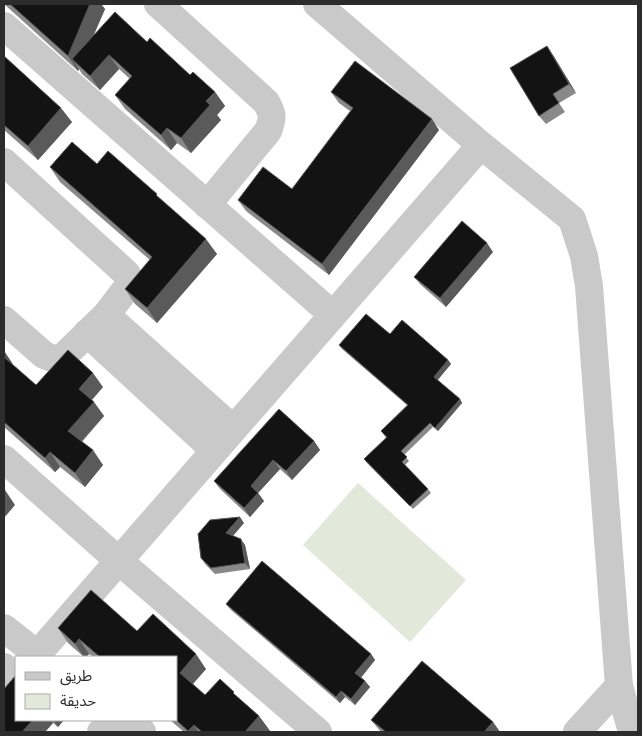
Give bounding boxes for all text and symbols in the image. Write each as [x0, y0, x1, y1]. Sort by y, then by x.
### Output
legend [15, 656, 178, 721]
text: طريق [60, 665, 92, 686]
text: حديقة [60, 690, 96, 711]

